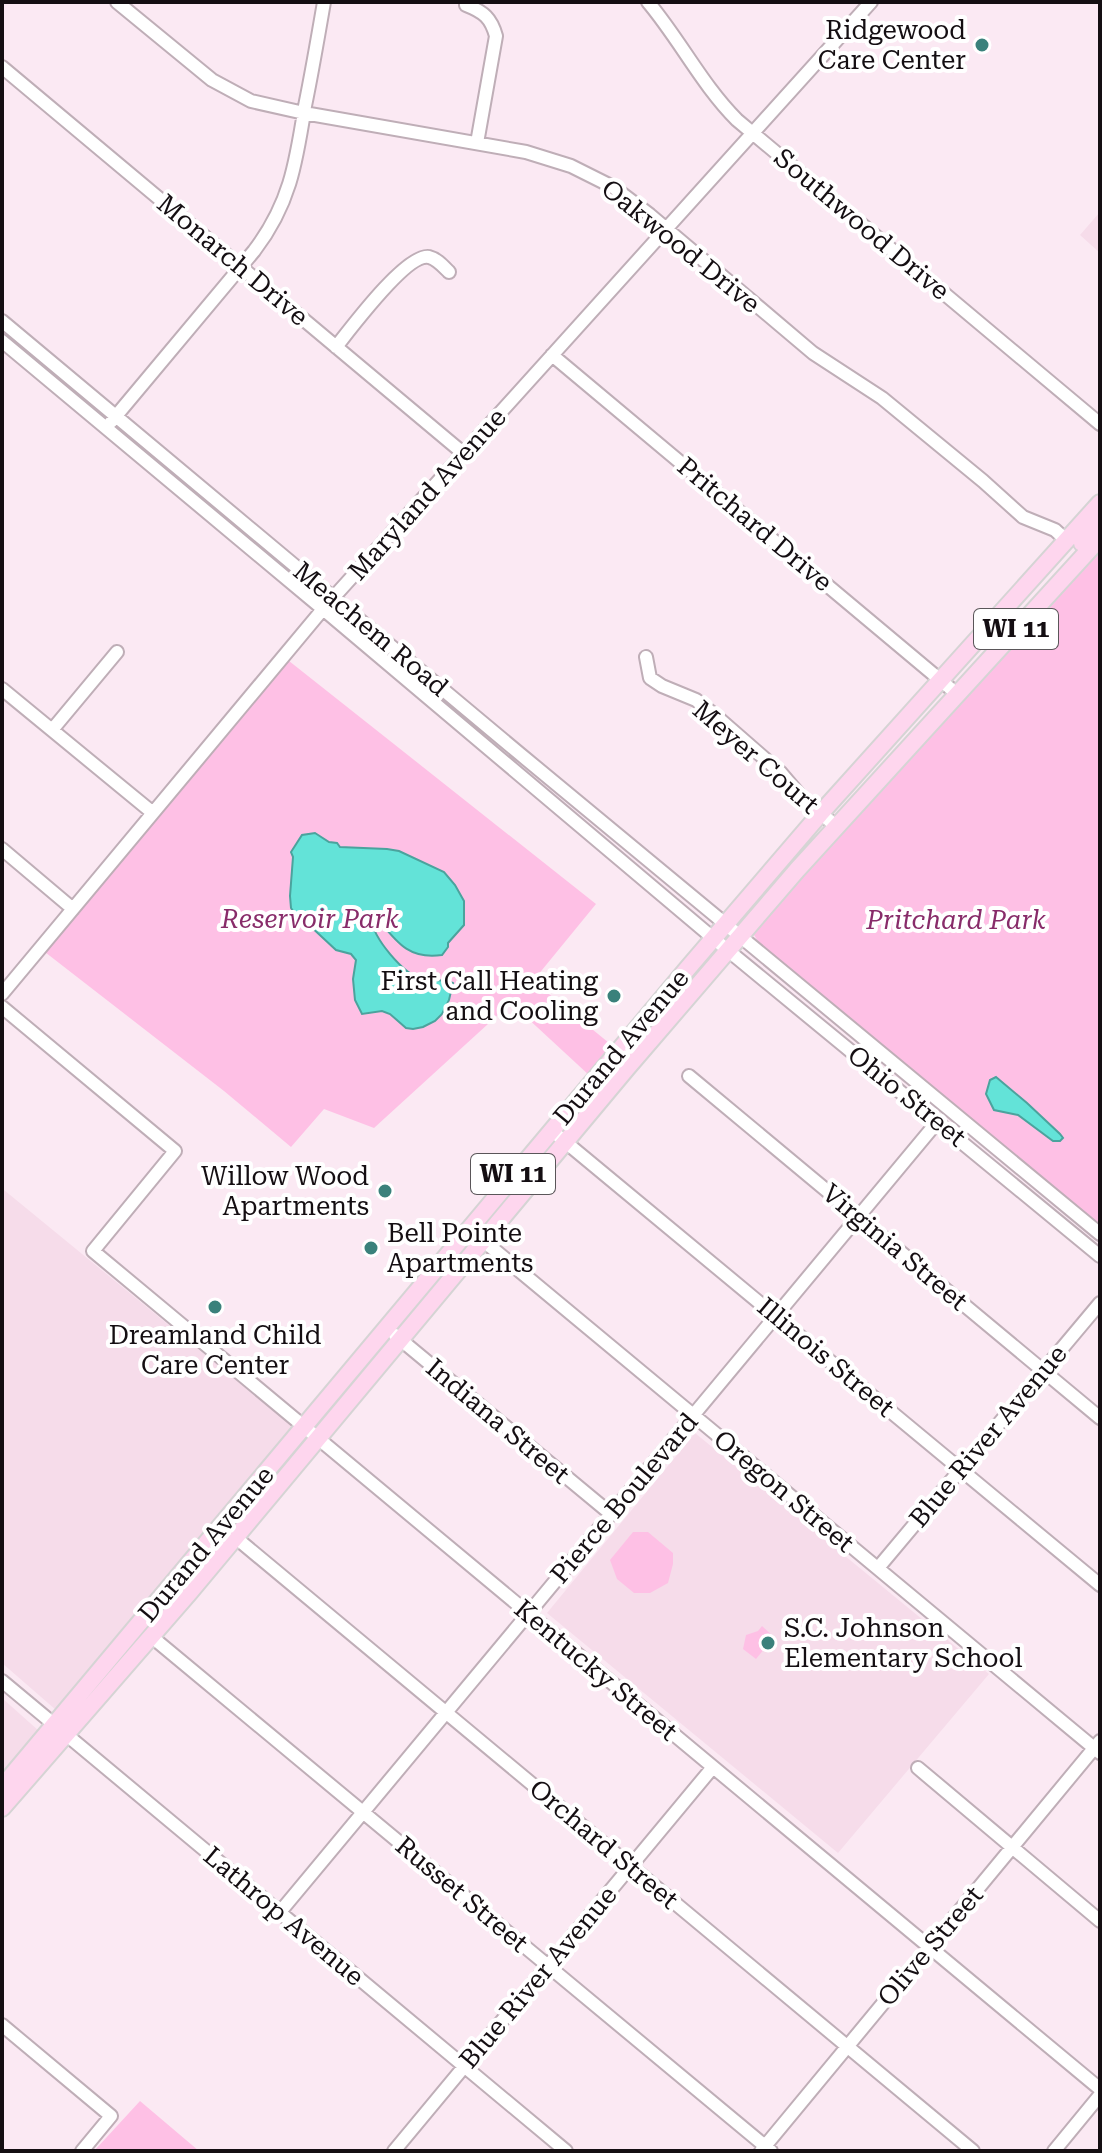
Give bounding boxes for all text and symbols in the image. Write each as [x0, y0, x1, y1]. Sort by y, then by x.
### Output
place label: Ridgewood Care Center [818, 15, 966, 75]
marker: Ridgewood Care Center [973, 36, 991, 54]
street label: Southwood Drive [768, 142, 956, 306]
street label: Oakwood Drive [596, 173, 766, 319]
street label: Monarch Drive [152, 188, 314, 332]
street label: Maryland Avenue [342, 402, 512, 586]
street label: Pritchard Drive [672, 451, 838, 597]
street label: Meachem Road [288, 556, 455, 702]
road number: WI 11 [974, 609, 1058, 649]
street label: Meyer Court [687, 694, 825, 820]
park label: Reservoir Park [220, 904, 400, 934]
park label: Pritchard Park [865, 905, 1047, 935]
street label: Durand Avenue [547, 963, 695, 1131]
place label: First Call Heating and Cooling [381, 966, 598, 1026]
marker: First Call Heating and Cooling [605, 987, 623, 1005]
street label: Ohio Street [842, 1039, 972, 1153]
road number: WI 11 [471, 1154, 555, 1194]
place label: Willow Wood Apartments [201, 1161, 369, 1221]
street label: Virginia Street [816, 1178, 974, 1317]
marker: Willow Wood Apartments [376, 1182, 394, 1200]
place label: Bell Pointe Apartments [387, 1218, 533, 1278]
marker: Bell Pointe Apartments [362, 1239, 380, 1257]
street label: Illinois Street [752, 1291, 901, 1423]
marker: Dreamland Child Care Center [206, 1298, 224, 1316]
place label: Dreamland Child Care Center [109, 1320, 322, 1380]
street label: Blue River Avenue [903, 1339, 1073, 1533]
street label: Indiana Street [420, 1352, 576, 1490]
street label: Pierce Boulevard [544, 1407, 704, 1589]
street label: Oregon Street [708, 1424, 860, 1558]
street label: Durand Avenue [132, 1460, 280, 1628]
street label: Kentucky Street [509, 1593, 683, 1747]
place label: S.C. Johnson Elementary School [784, 1613, 1022, 1673]
marker: S.C. Johnson Elementary School [759, 1634, 777, 1652]
street label: Orchard Street [524, 1773, 685, 1915]
street label: Russet Street [390, 1830, 534, 1958]
street label: Lathrop Avenue [198, 1840, 370, 1992]
street label: Blue River Avenue [453, 1880, 623, 2074]
street label: Olive Street [871, 1880, 989, 2012]

